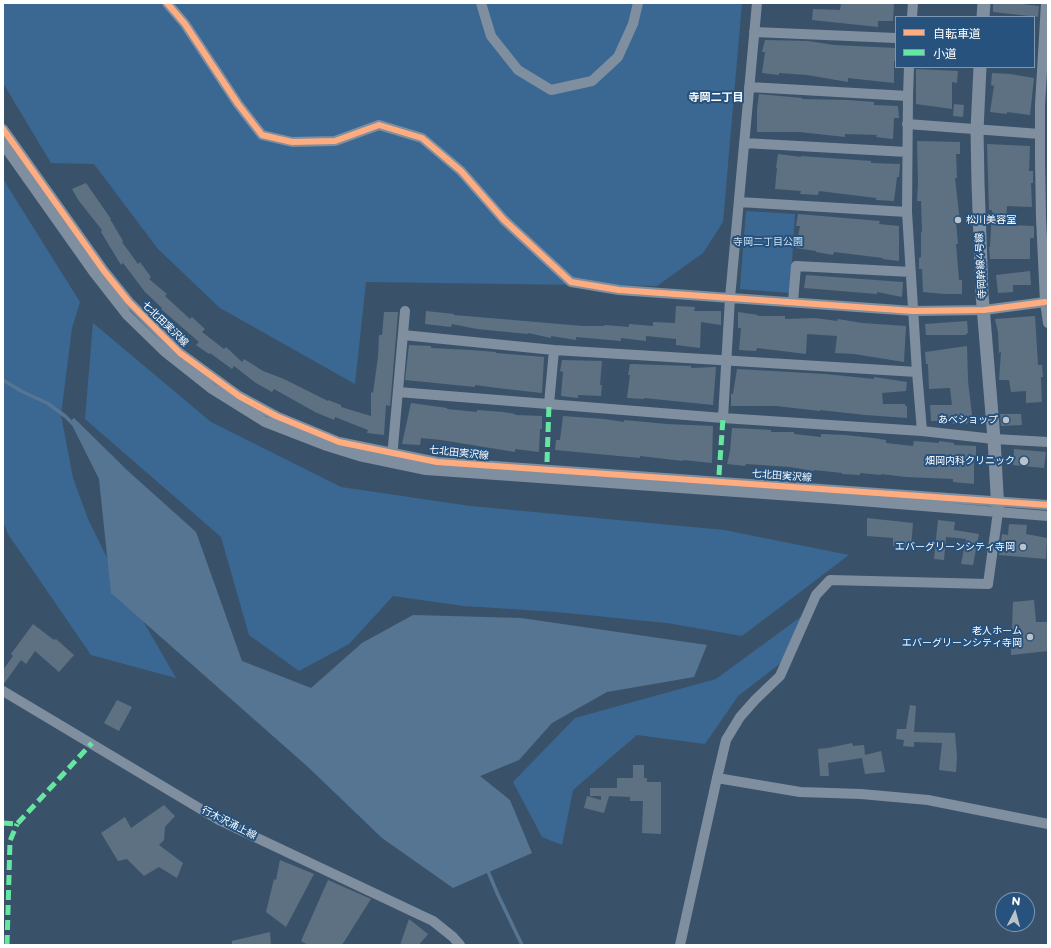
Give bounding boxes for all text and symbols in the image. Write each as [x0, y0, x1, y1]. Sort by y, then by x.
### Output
legend [895, 16, 1035, 68]
text: 自転車道 [933, 26, 981, 41]
text: 小道 [933, 46, 957, 61]
district label: 寺岡二丁目 [689, 91, 743, 105]
place label: 松川美容室 [966, 214, 1016, 226]
marker: 松川美容室 [953, 215, 963, 225]
street label: 寺岡幹線4号線 [973, 232, 989, 300]
park label: 寺岡二丁目公園 [733, 236, 803, 248]
street label: 七北田実沢線 [139, 299, 191, 349]
place label: あべショップ [938, 414, 998, 426]
marker: あべショップ [1001, 415, 1011, 425]
street label: 七北田実沢線 [429, 444, 489, 462]
place label: 畑岡内科クリニック [925, 455, 1015, 467]
marker: 畑岡内科クリニック [1018, 455, 1030, 467]
street label: 七北田実沢線 [752, 468, 812, 484]
place label: エバーグリーンシティ寺岡 [895, 541, 1015, 553]
marker: エバーグリーンシティ寺岡 [1018, 542, 1028, 552]
place label: 老人ホーム エバーグリーンシティ寺岡 [902, 625, 1022, 648]
marker: 老人ホーム エバーグリーンシティ寺岡 [1025, 632, 1035, 642]
street label: 行木沢涌上線 [200, 804, 258, 842]
north arrow [995, 892, 1035, 932]
text: N [1011, 894, 1021, 908]

